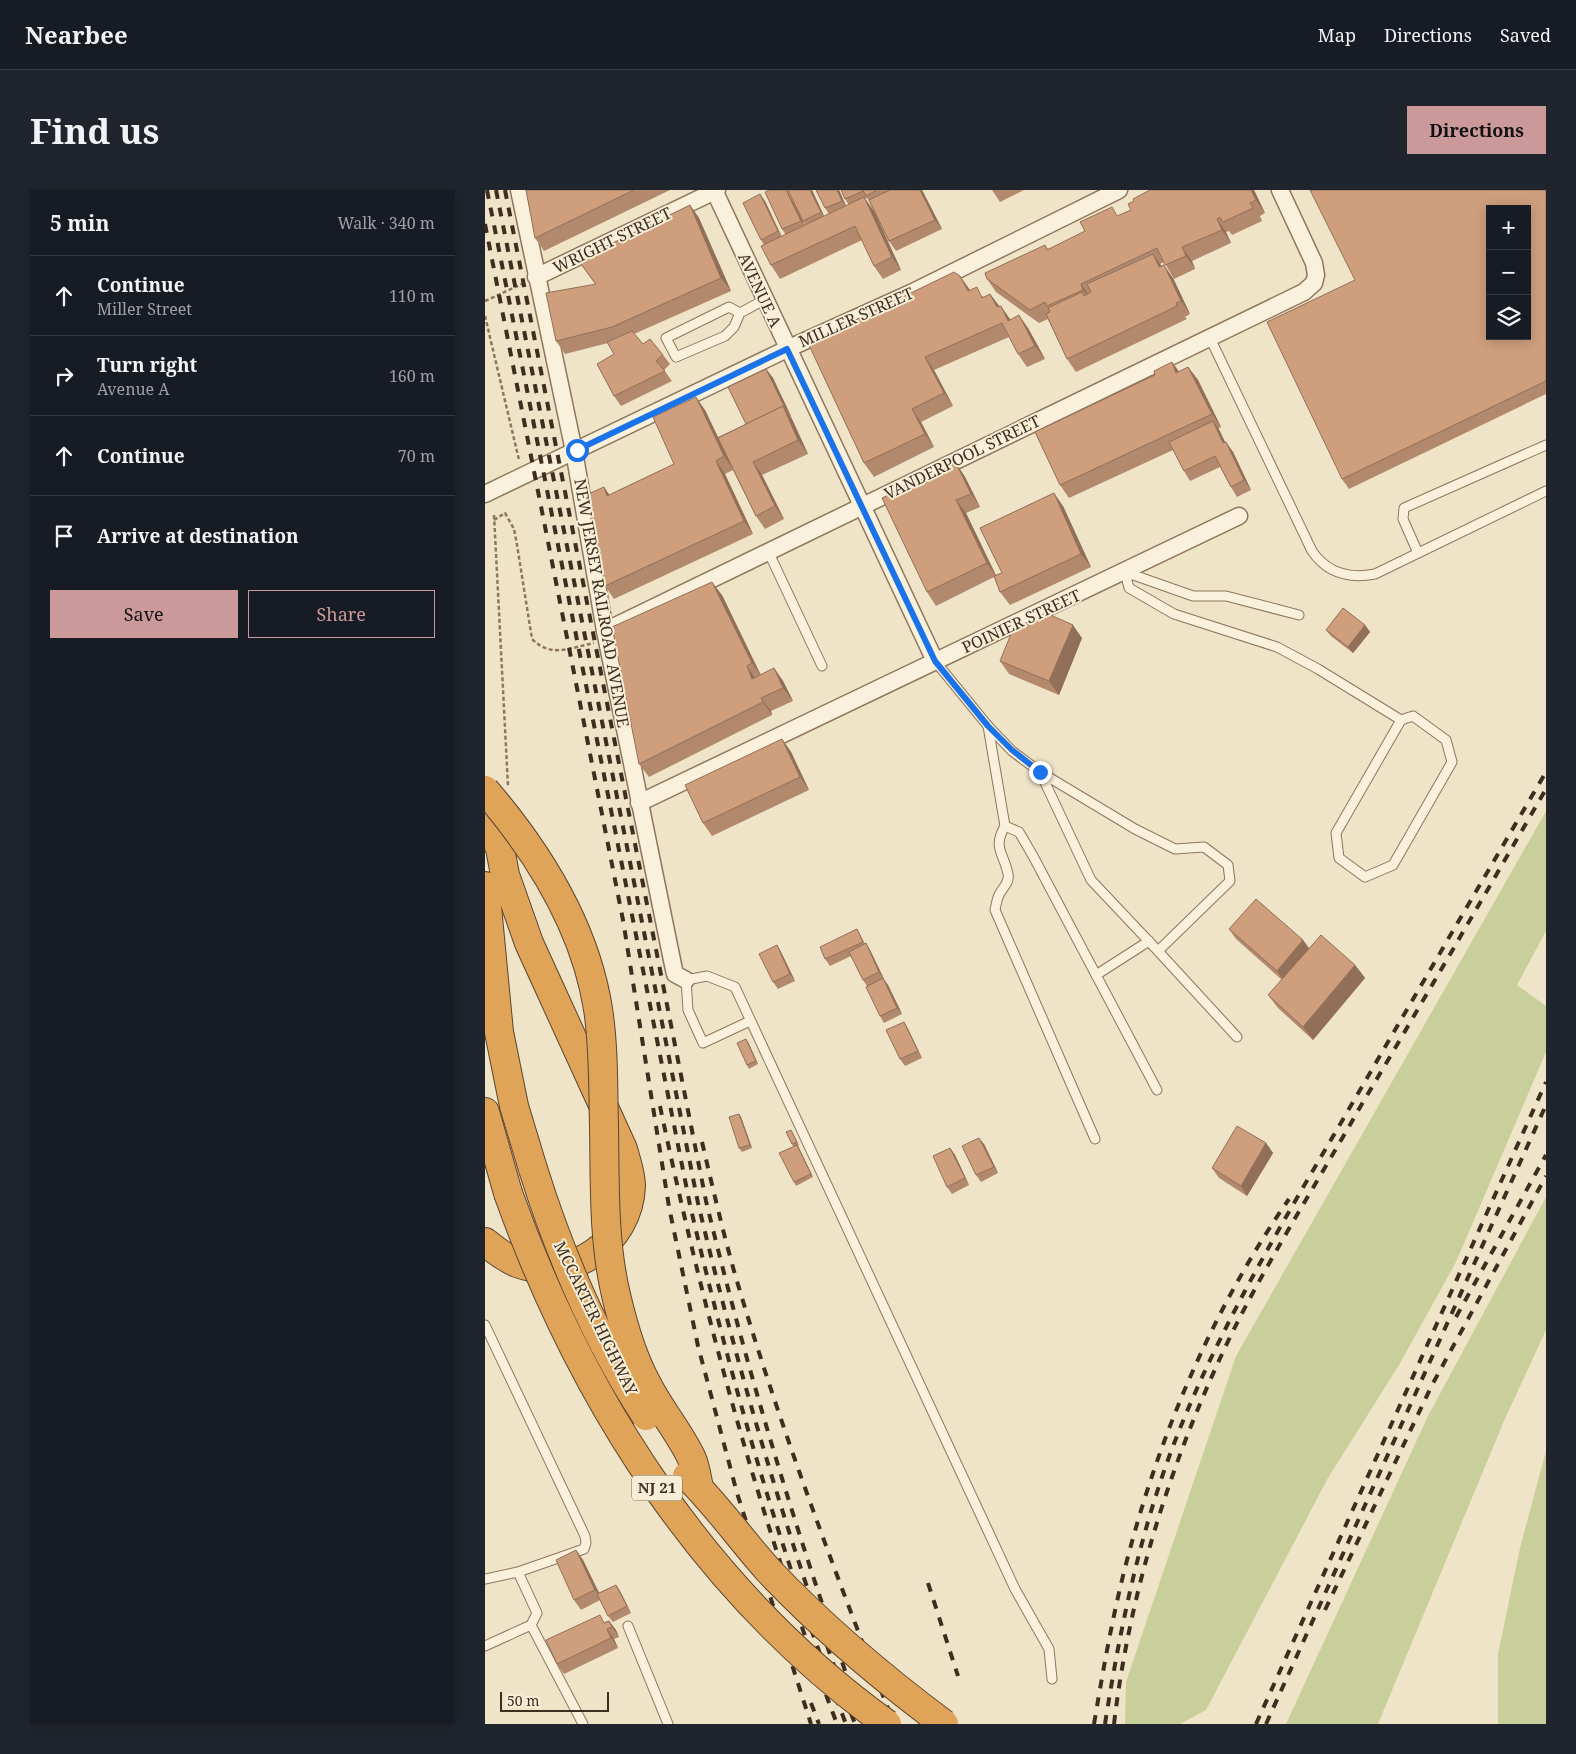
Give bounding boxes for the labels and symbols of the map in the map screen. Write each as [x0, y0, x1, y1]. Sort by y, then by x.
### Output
street label: WRIGHT STREET [549, 202, 675, 278]
street label: AVENUE A [733, 249, 787, 331]
street label: MILLER STREET [795, 282, 917, 352]
street label: VANDERPOOL STREET [880, 410, 1044, 504]
route start [566, 439, 589, 462]
street label: NEW JERSEY RAILROAD AVENUE [569, 477, 635, 729]
street label: POINIER STREET [958, 584, 1084, 658]
route end [1029, 761, 1052, 784]
street label: MCCARTER HIGHWAY [549, 1237, 643, 1400]
road number: NJ 21 [632, 1476, 682, 1500]
scale bar [500, 1689, 609, 1712]

